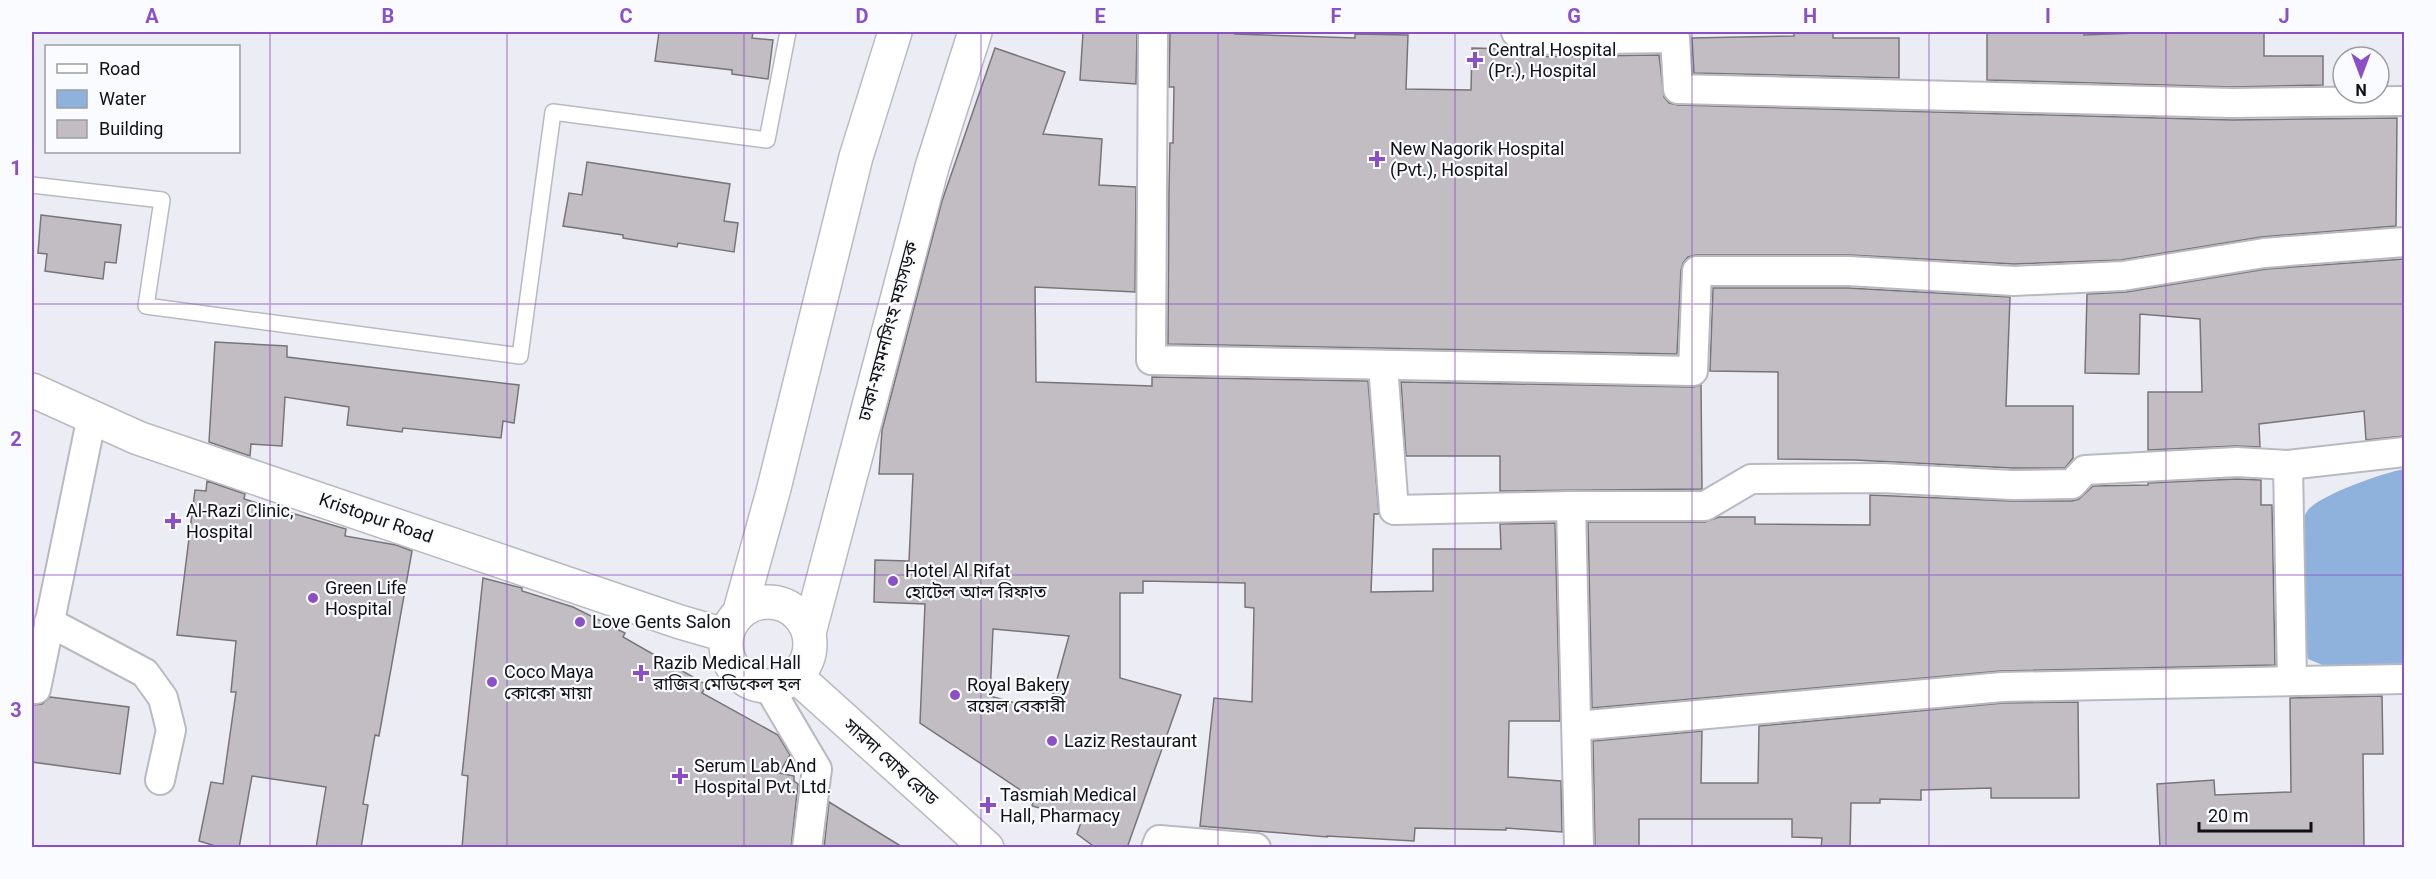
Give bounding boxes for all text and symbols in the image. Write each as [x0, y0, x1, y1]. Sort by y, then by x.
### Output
text: A [145, 4, 159, 28]
text: B [382, 4, 394, 28]
text: C [619, 4, 633, 28]
text: D [856, 4, 869, 28]
text: E [1094, 4, 1106, 28]
text: F [1331, 4, 1342, 28]
text: G [1567, 4, 1581, 28]
text: H [1803, 4, 1817, 28]
text: I [2045, 4, 2051, 28]
text: J [2278, 4, 2290, 28]
place label: Central Hospital (Pr.), Hospital [1488, 39, 1616, 82]
legend [45, 45, 240, 153]
north arrow [2331, 45, 2391, 105]
marker: Central Hospital (Pr.), Hospital [1466, 51, 1484, 69]
text: Road [99, 58, 140, 79]
text: N [2355, 80, 2367, 99]
text: Water [99, 88, 146, 109]
text: Building [99, 118, 163, 139]
place label: New Nagorik Hospital (Pvt.), Hospital [1390, 138, 1564, 181]
marker: New Nagorik Hospital (Pvt.), Hospital [1368, 150, 1386, 168]
text: 1 [10, 156, 22, 180]
street label: ঢাকা-ময়মনসিংহ মহাসড়ক [853, 238, 922, 424]
text: 2 [10, 427, 22, 451]
street label: Kristopur Road [317, 488, 436, 547]
place label: Al-Razi Clinic, Hospital [186, 500, 294, 542]
marker: Al-Razi Clinic, Hospital [164, 512, 182, 530]
place label: Hotel Al Rifat হোটেল আল রিফাত [905, 560, 1047, 602]
marker: Hotel Al Rifat হোটেল আল রিফাত [886, 574, 900, 588]
place label: Green Life Hospital [325, 577, 406, 619]
marker: Green Life Hospital [306, 591, 320, 605]
place label: Love Gents Salon [592, 611, 731, 632]
marker: Love Gents Salon [573, 615, 587, 629]
place label: Razib Medical Hall রাজিব মেডিকেল হল [652, 652, 801, 694]
place label: Coco Maya কোকো মায়া [504, 661, 594, 703]
marker: Razib Medical Hall রাজিব মেডিকেল হল [634, 666, 648, 680]
place label: Royal Bakery রয়েল বেকারী [966, 674, 1070, 716]
marker: Coco Maya কোকো মায়া [485, 675, 499, 689]
marker: Royal Bakery রয়েল বেকারী [948, 688, 962, 702]
text: 3 [10, 698, 22, 722]
street label: সারদা ঘোষ রোড [839, 713, 943, 809]
place label: Laziz Restaurant [1064, 730, 1197, 751]
marker: Laziz Restaurant [1045, 734, 1059, 748]
place label: Serum Lab And Hospital Pvt. Ltd. [694, 755, 831, 797]
marker: Serum Lab And Hospital Pvt. Ltd. [671, 767, 689, 785]
place label: Tasmiah Medical Hall, Pharmacy [1000, 784, 1137, 826]
scale bar [2199, 795, 2312, 833]
marker: Tasmiah Medical Hall, Pharmacy [981, 798, 995, 812]
text: 20 m [2208, 805, 2248, 826]

